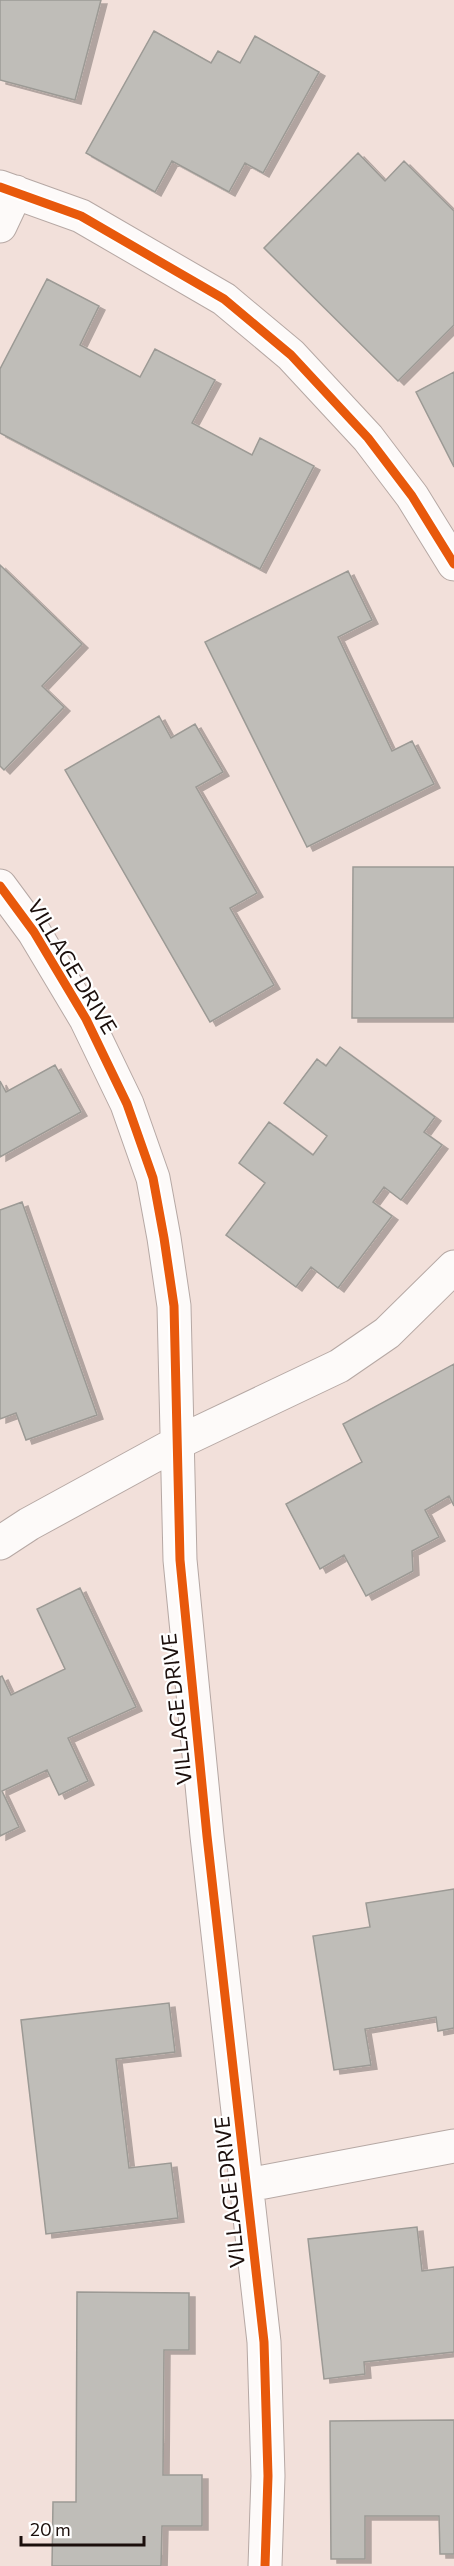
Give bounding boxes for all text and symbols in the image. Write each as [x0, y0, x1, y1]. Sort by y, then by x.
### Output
street label: VILLAGE DRIVE [23, 894, 123, 1038]
street label: VILLAGE DRIVE [155, 1632, 196, 1786]
street label: VILLAGE DRIVE [208, 2115, 249, 2269]
scale bar [21, 2509, 144, 2547]
text: 20 m [30, 2518, 71, 2540]

